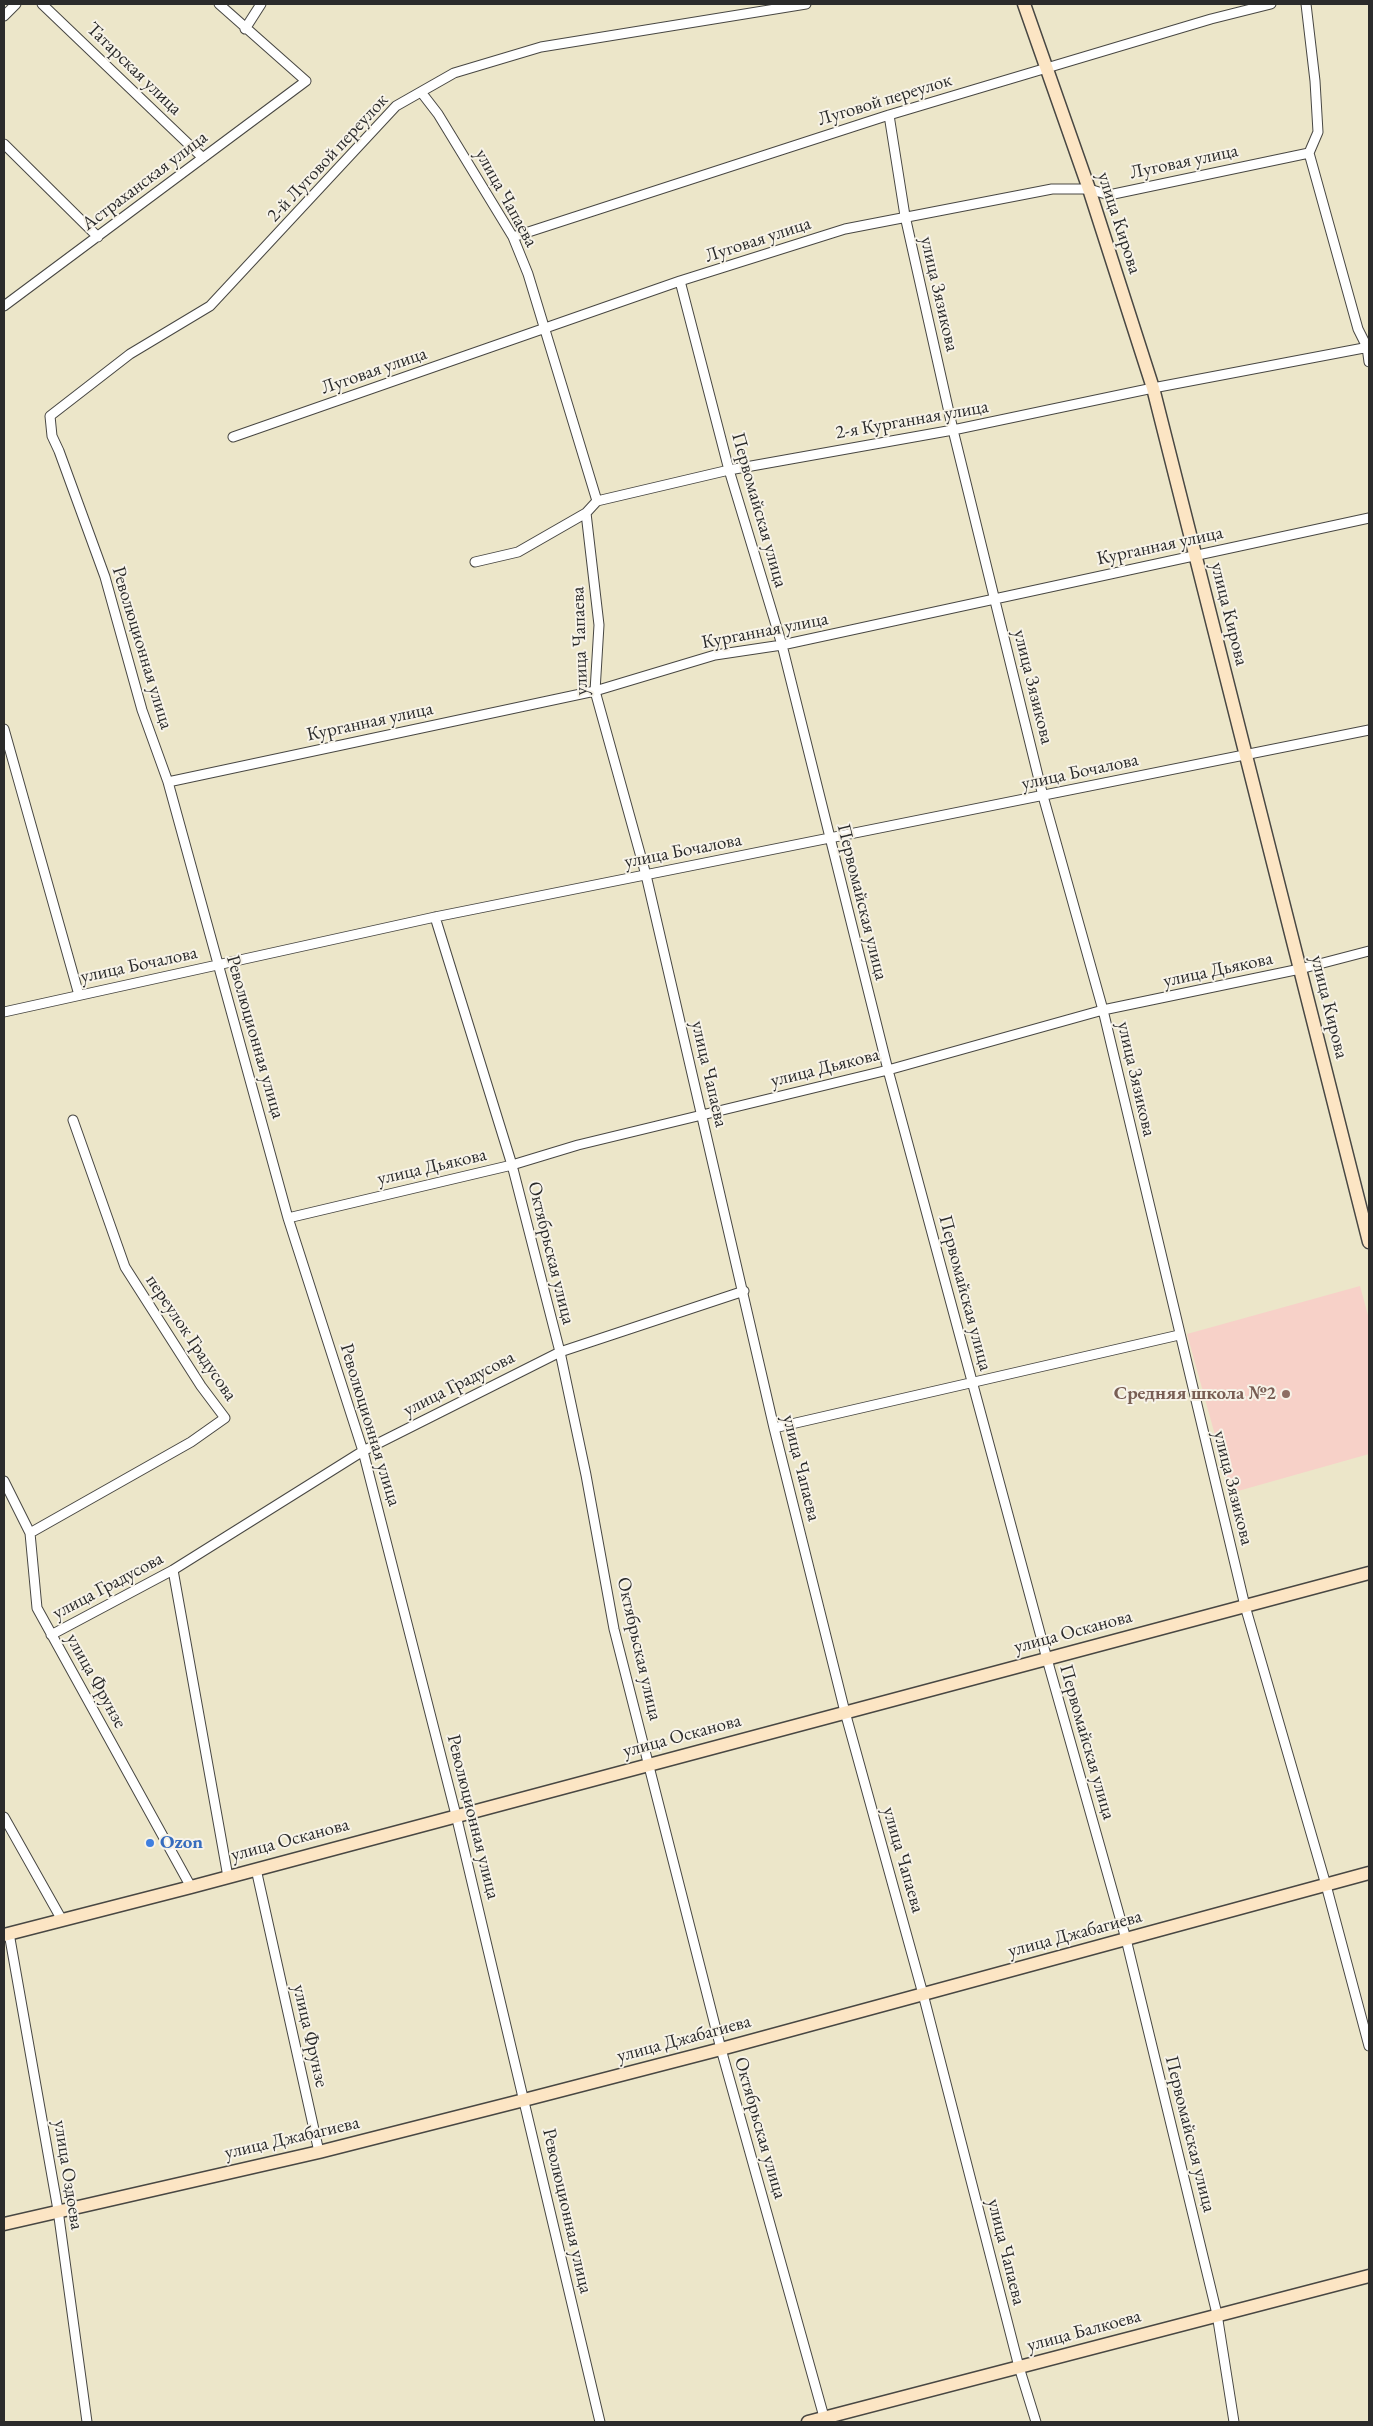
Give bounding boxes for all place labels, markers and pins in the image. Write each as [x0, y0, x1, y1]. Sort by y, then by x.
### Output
place label: Средняя школа №2 [1114, 1383, 1276, 1405]
marker: Средняя школа №2 [1280, 1388, 1292, 1400]
place label: Ozon [160, 1832, 203, 1854]
marker: Ozon [144, 1837, 156, 1849]

